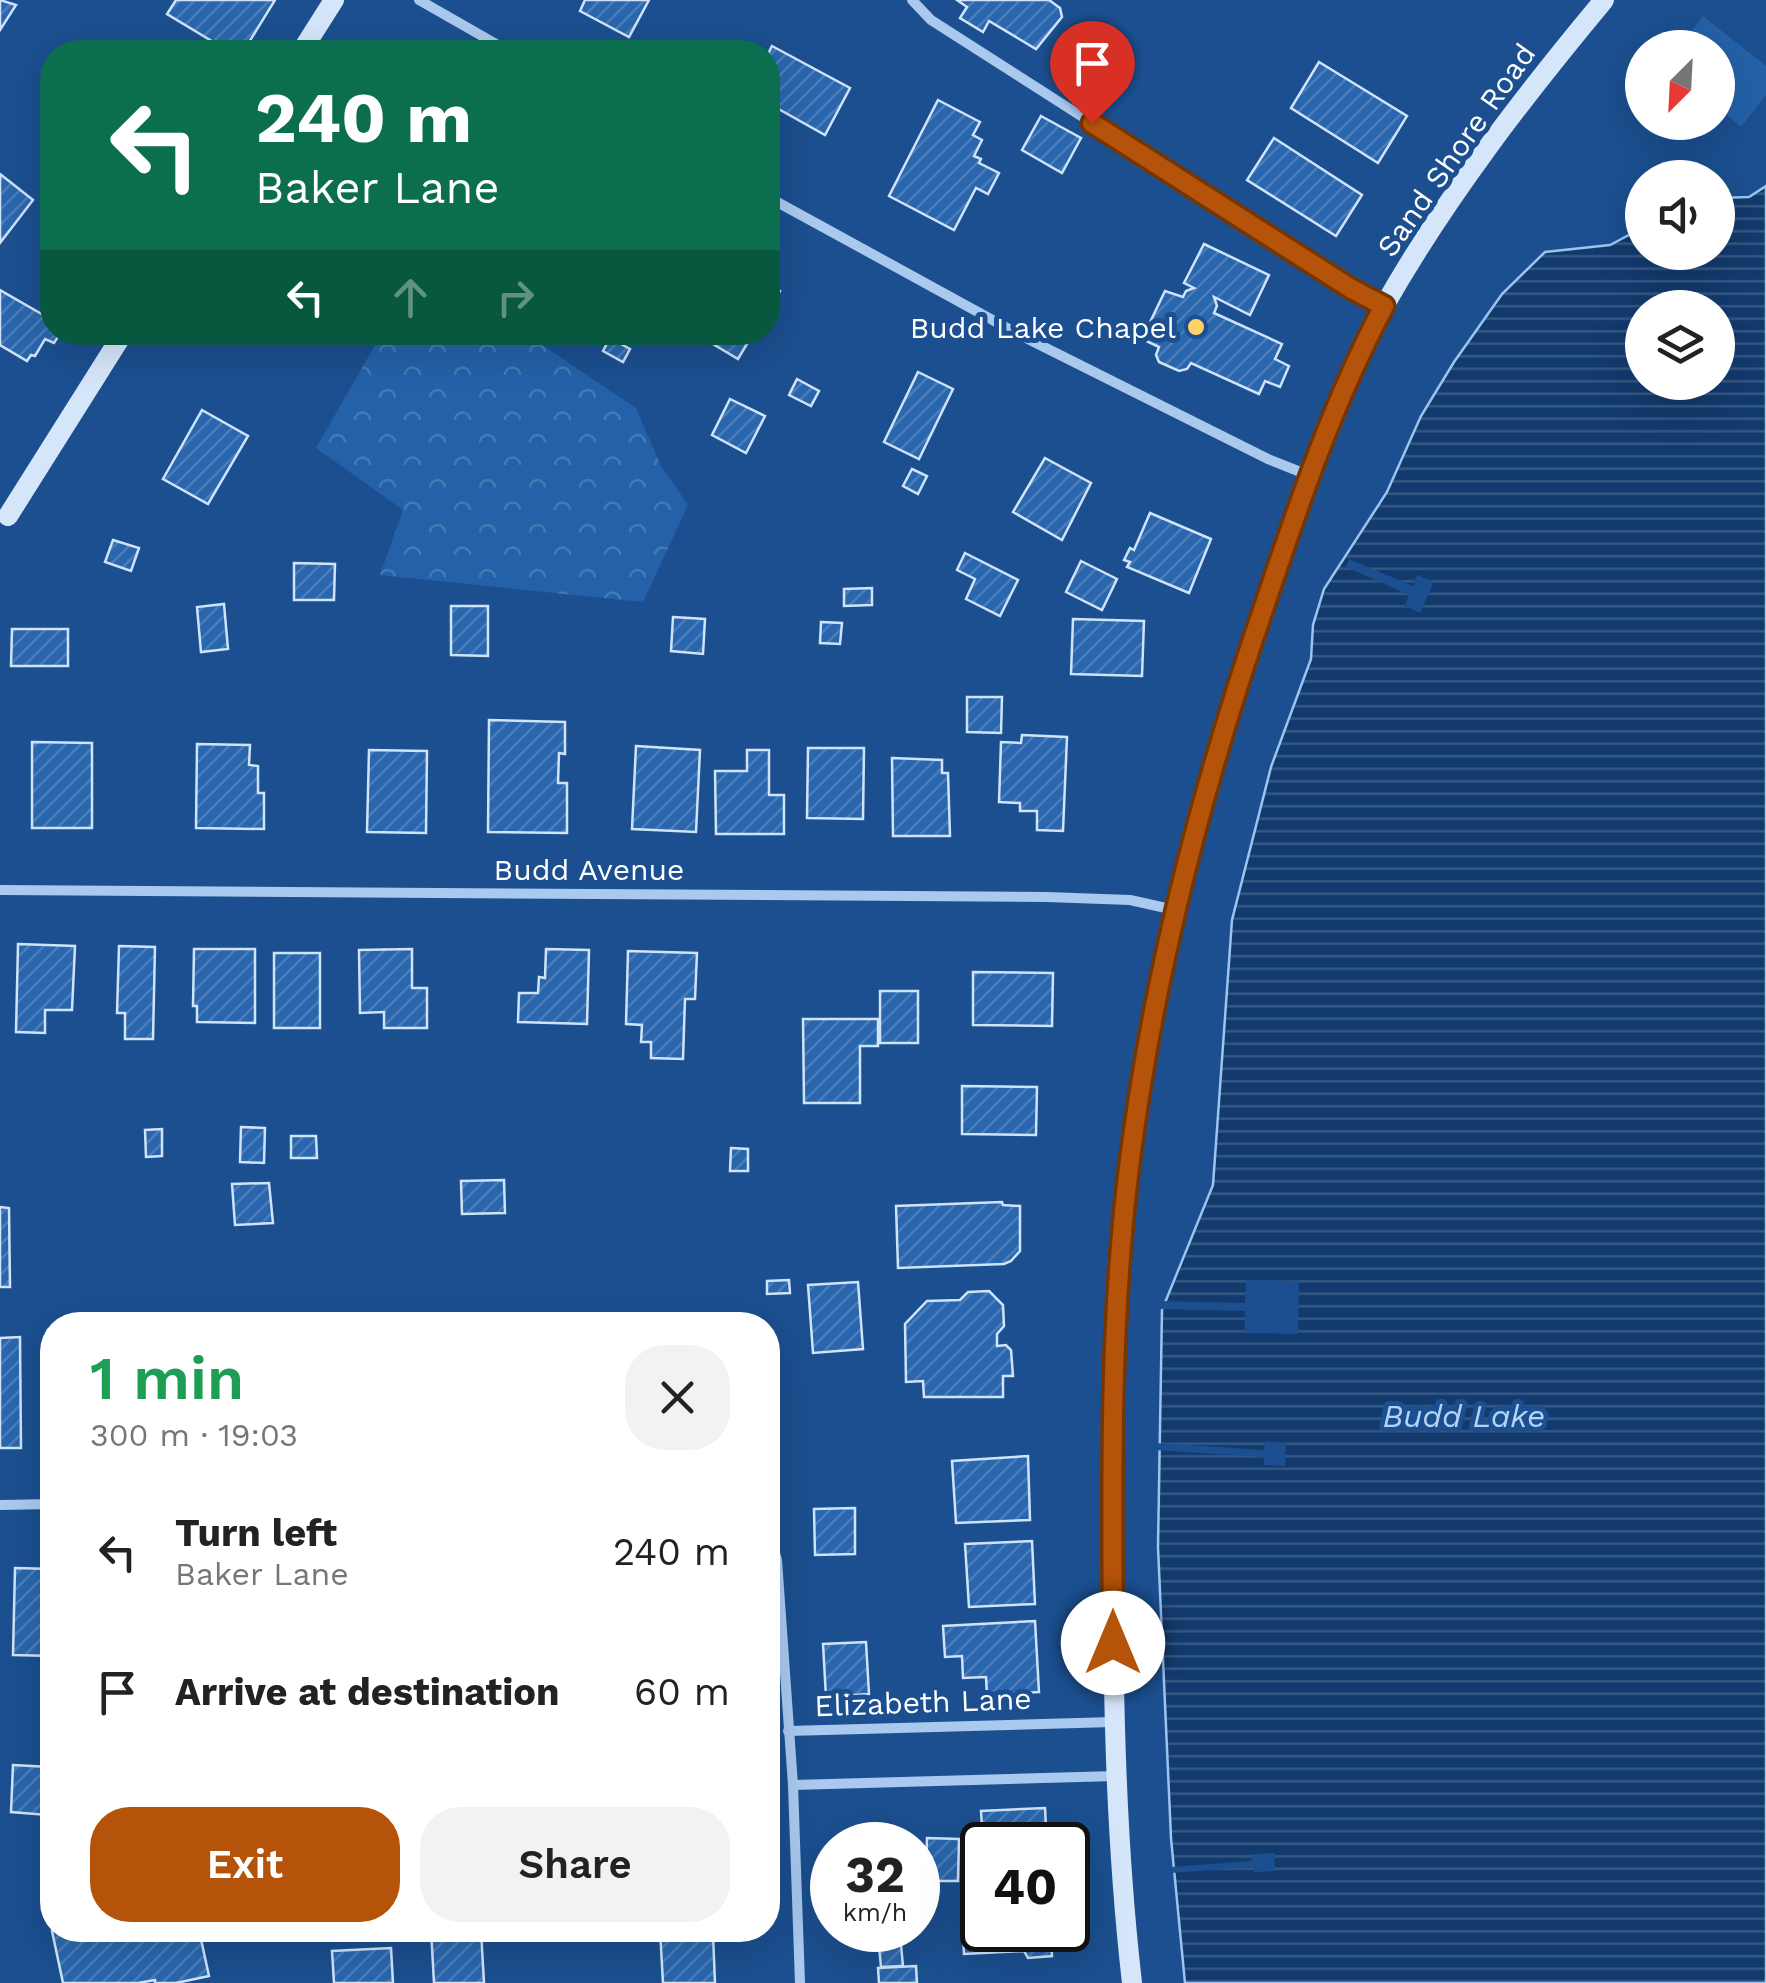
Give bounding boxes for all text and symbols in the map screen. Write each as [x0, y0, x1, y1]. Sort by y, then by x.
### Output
pin [1050, 21, 1135, 124]
north arrow [1625, 30, 1735, 140]
map controls [1625, 30, 1735, 400]
icon: arrive [1065, 36, 1120, 91]
street label: Sand Shore Road [1369, 37, 1543, 263]
text: 240 m [255, 77, 472, 159]
icon: left [90, 80, 220, 210]
button: sound [1625, 160, 1735, 270]
text: Baker Lane [255, 161, 499, 214]
icon: left [278, 270, 333, 325]
icon: ahead [383, 270, 438, 325]
icon: right [488, 270, 543, 325]
button: layers [1625, 290, 1735, 400]
place label: Budd Lake Chapel [910, 310, 1176, 345]
marker: Budd Lake Chapel [1185, 316, 1207, 338]
street label: Budd Avenue [494, 852, 684, 887]
text: 1 min [90, 1343, 244, 1414]
button: close [625, 1345, 730, 1450]
water label: Budd Lake [1383, 1397, 1545, 1435]
text: 300 m · 19:03 [90, 1416, 298, 1454]
text: Turn left [175, 1511, 337, 1555]
icon: left [90, 1525, 145, 1580]
text: 240 m [613, 1530, 730, 1574]
text: Baker Lane [175, 1555, 349, 1593]
position arrow [1061, 1591, 1165, 1695]
icon: arrive [90, 1665, 145, 1720]
text: Arrive at destination [175, 1670, 560, 1714]
text: 60 m [634, 1670, 730, 1714]
street label: Elizabeth Lane [814, 1681, 1032, 1723]
button: Exit [90, 1807, 400, 1922]
button: Share [420, 1807, 730, 1922]
speed limit sign: 40 [960, 1822, 1090, 1952]
text: 32 [845, 1845, 905, 1904]
text: km/h [843, 1898, 907, 1927]

